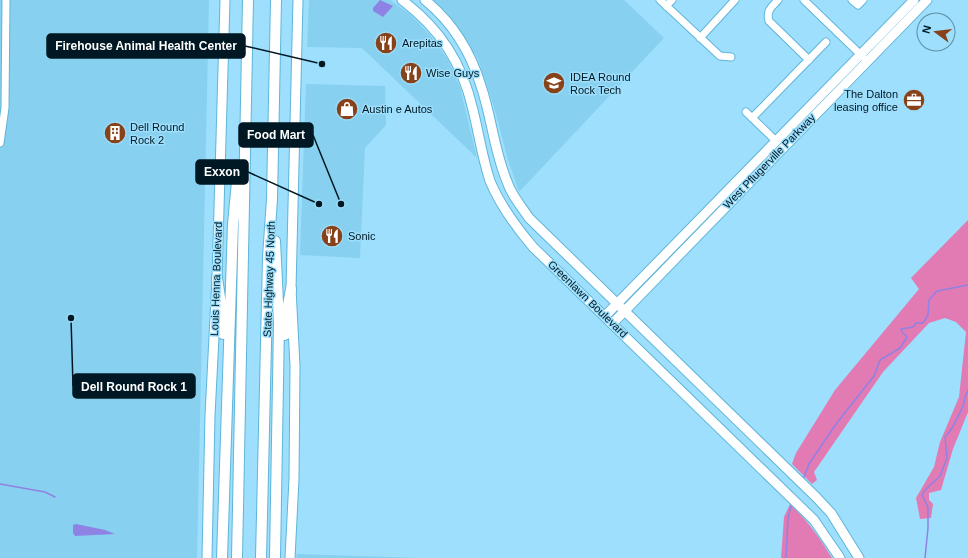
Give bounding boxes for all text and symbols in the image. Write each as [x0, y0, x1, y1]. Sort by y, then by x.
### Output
north arrow [916, 12, 956, 52]
text: N [920, 24, 933, 35]
restaurant icon: Arepitas [373, 30, 399, 56]
callout: Firehouse Animal Health Center [47, 34, 245, 58]
place label: Arepitas [402, 37, 443, 49]
text: Firehouse Animal Health Center [55, 39, 237, 53]
restaurant icon: Wise Guys [398, 60, 424, 86]
place label: Wise Guys [426, 67, 480, 79]
school or university icon: IDEA Round Rock Tech [541, 70, 567, 96]
place label: IDEA Round Rock Tech [570, 71, 631, 96]
office icon: The Dalton leasing office [901, 87, 927, 113]
place label: The Dalton leasing office [834, 88, 898, 113]
shop icon: Austin e Autos [334, 96, 360, 122]
place label: Austin e Autos [362, 103, 433, 115]
street label: West Pflugerville Parkway [721, 111, 818, 211]
building icon: Dell Round Rock 2 [102, 120, 128, 146]
place label: Dell Round Rock 2 [130, 121, 184, 146]
callout: Food Mart [239, 123, 313, 147]
text: Food Mart [247, 128, 305, 142]
callout: Exxon [196, 160, 248, 184]
text: Exxon [204, 165, 240, 179]
street label: State Highway 45 North [261, 221, 277, 337]
street label: Louis Henna Boulevard [208, 222, 224, 336]
restaurant icon: Sonic [319, 223, 345, 249]
place label: Sonic [348, 230, 376, 242]
street label: Greenlawn Boulevard [546, 258, 630, 340]
callout: Dell Round Rock 1 [73, 374, 195, 398]
text: Dell Round Rock 1 [81, 380, 187, 394]

